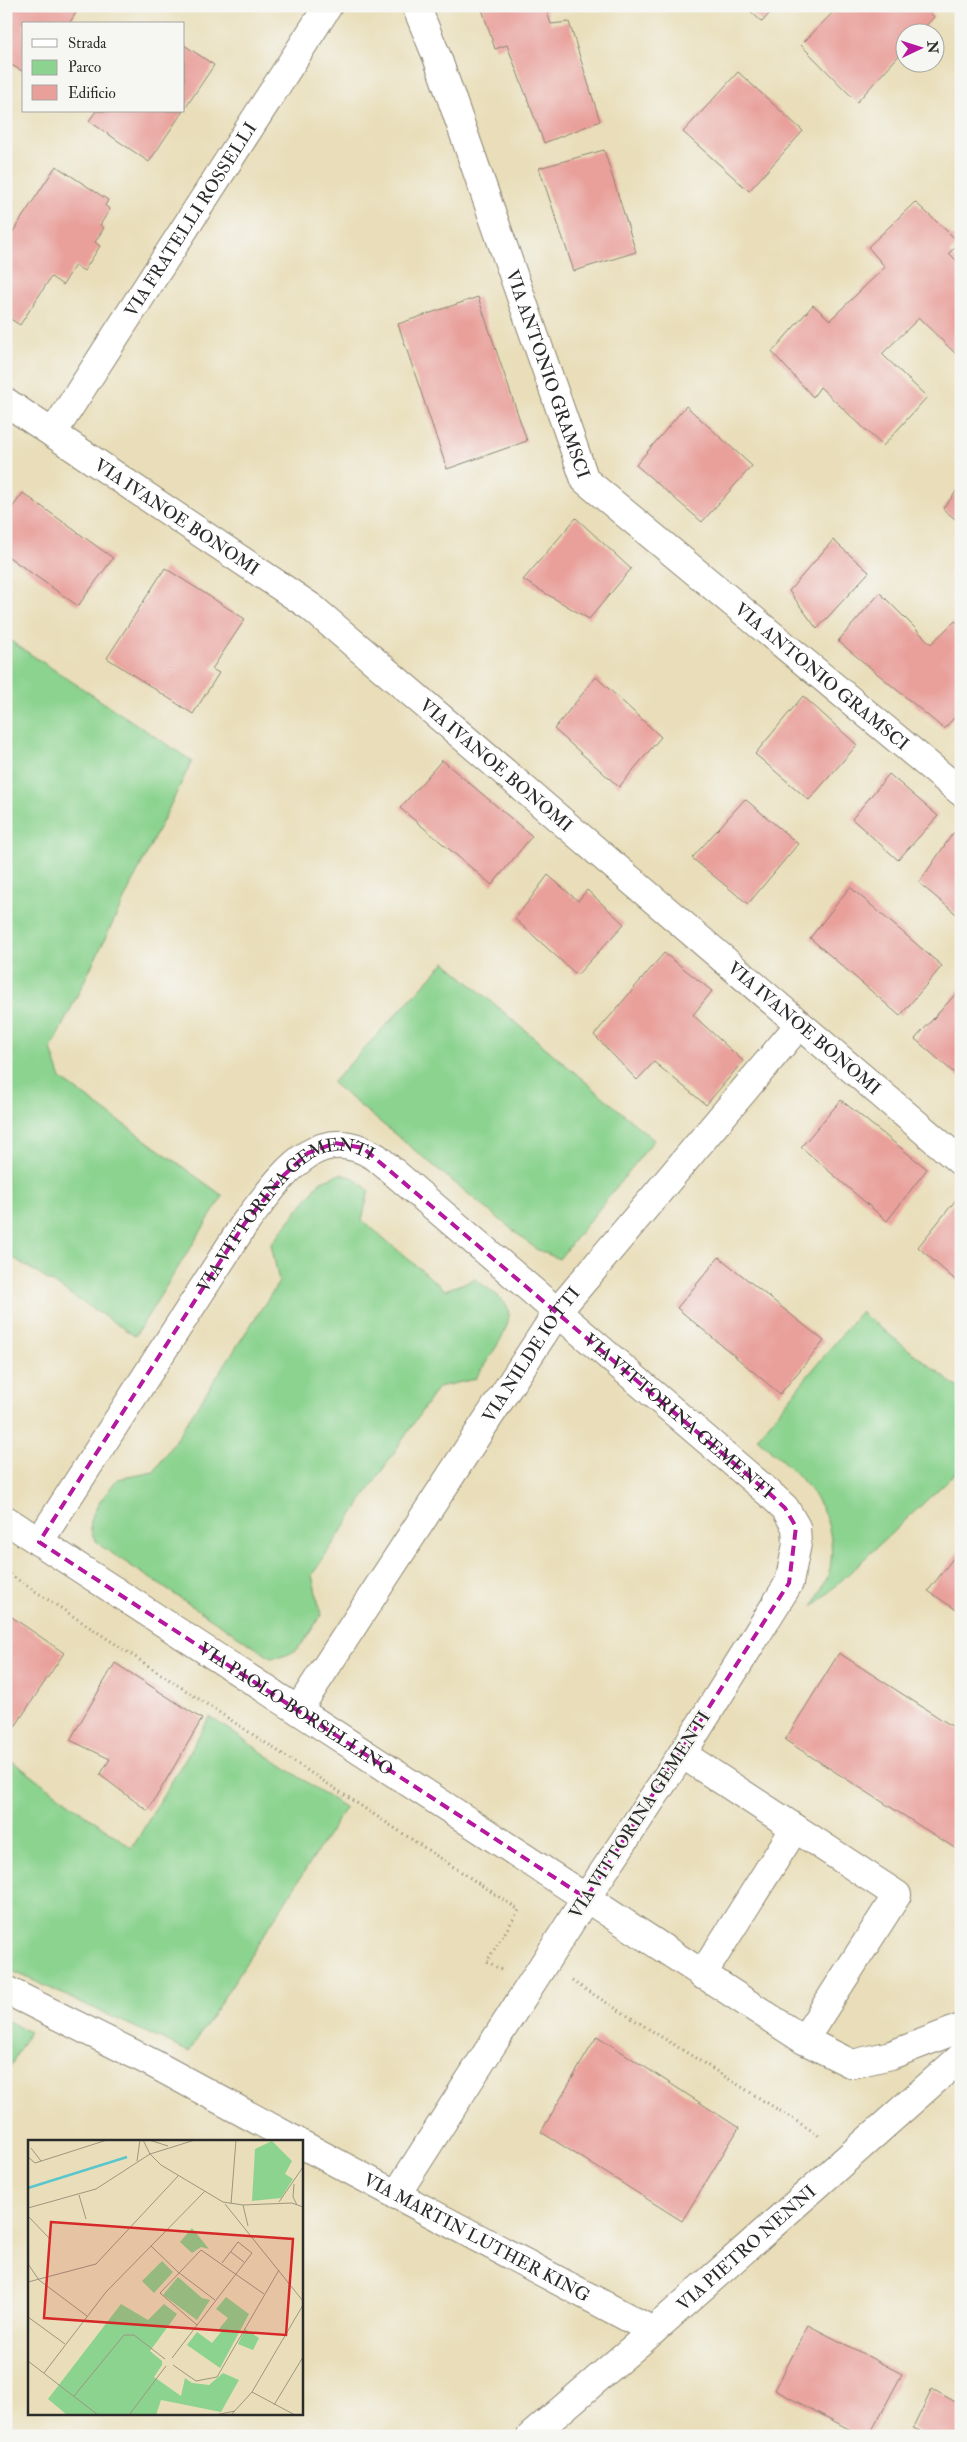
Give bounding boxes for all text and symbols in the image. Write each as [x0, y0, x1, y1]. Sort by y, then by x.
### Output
legend [22, 22, 185, 112]
north arrow [894, 22, 944, 72]
text: Strada [68, 34, 107, 53]
text: N [923, 39, 941, 54]
text: Parco [68, 58, 101, 77]
text: Edificio [68, 84, 116, 103]
street label: VIA FRATELLI ROSSELLI [119, 118, 262, 321]
street label: VIA ANTONIO GRAMSCI [501, 267, 595, 481]
street label: VIA IVANOE BONOMI [90, 453, 264, 581]
street label: VIA ANTONIO GRAMSCI [730, 597, 914, 755]
street label: VIA IVANOE BONOMI [415, 693, 577, 837]
street label: VIA IVANOE BONOMI [723, 956, 885, 1100]
street label: VIA VITTORINA GEMENTI [192, 1133, 379, 1297]
street label: VIA NILDE IOTTI [477, 1282, 585, 1427]
street label: VIA VITTORINA GEMENTI [579, 1328, 779, 1504]
street label: VIA PAOLO BORSELLINO [194, 1637, 398, 1781]
street label: VIA VITTORINA GEMENTI [564, 1707, 716, 1923]
inset map [28, 2140, 302, 2414]
street label: VIA MARTIN LUTHER KING [359, 2168, 594, 2307]
street label: VIA PIETRO NENNI [672, 2180, 821, 2316]

